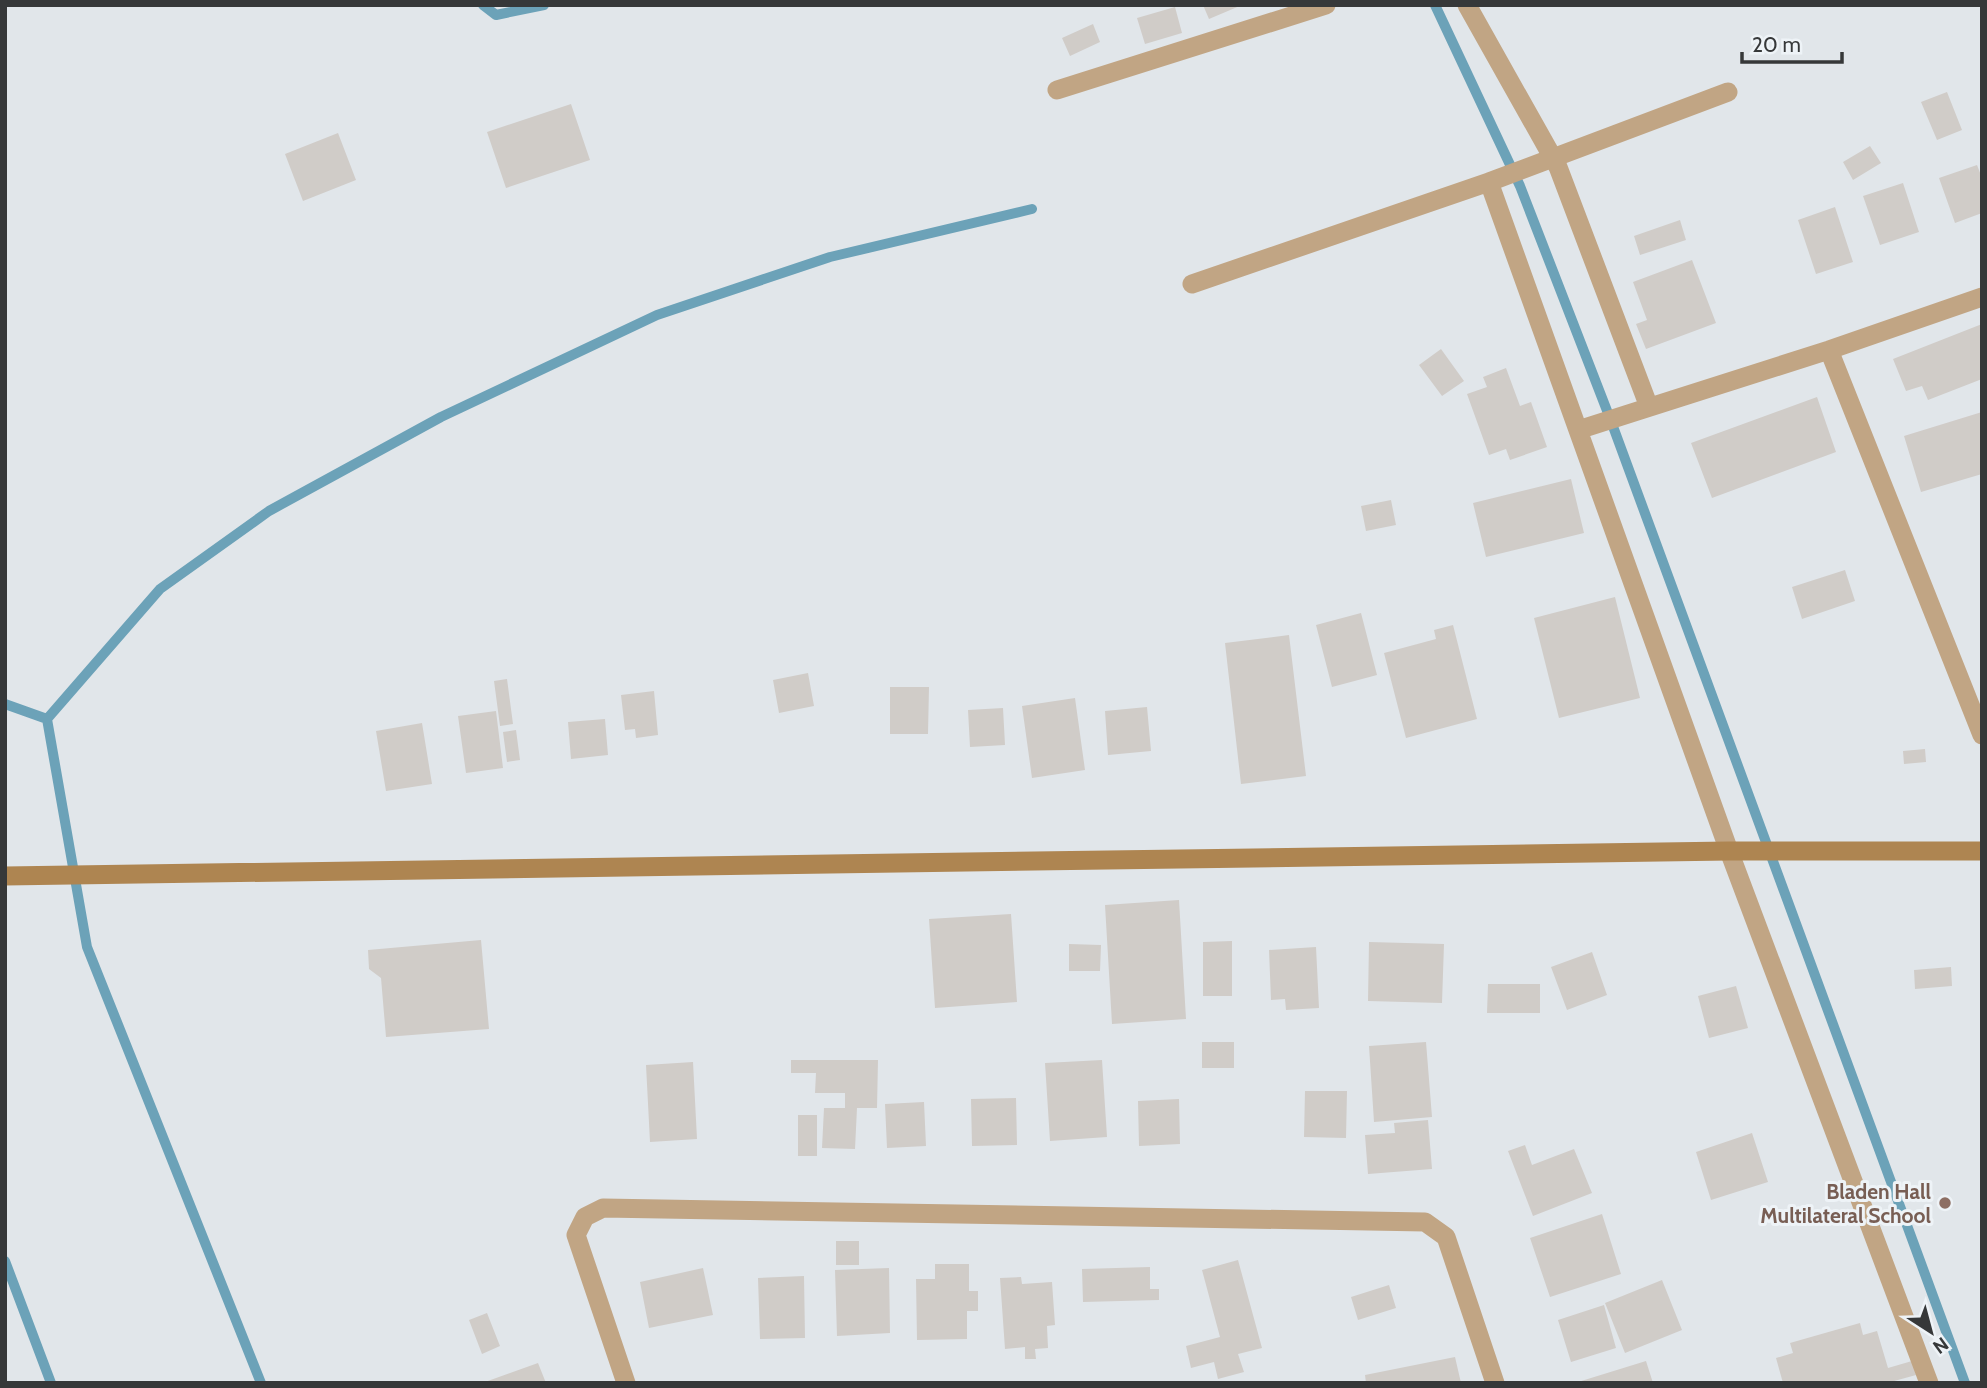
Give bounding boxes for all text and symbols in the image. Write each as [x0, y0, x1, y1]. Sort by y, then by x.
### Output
scale bar [1742, 21, 1842, 65]
text: 20 m [1752, 32, 1801, 57]
place label: Bladen Hall Multilateral School [1760, 1179, 1931, 1228]
marker: Bladen Hall Multilateral School [1937, 1195, 1953, 1211]
north arrow [1896, 1297, 1966, 1367]
text: N [1929, 1332, 1953, 1359]

